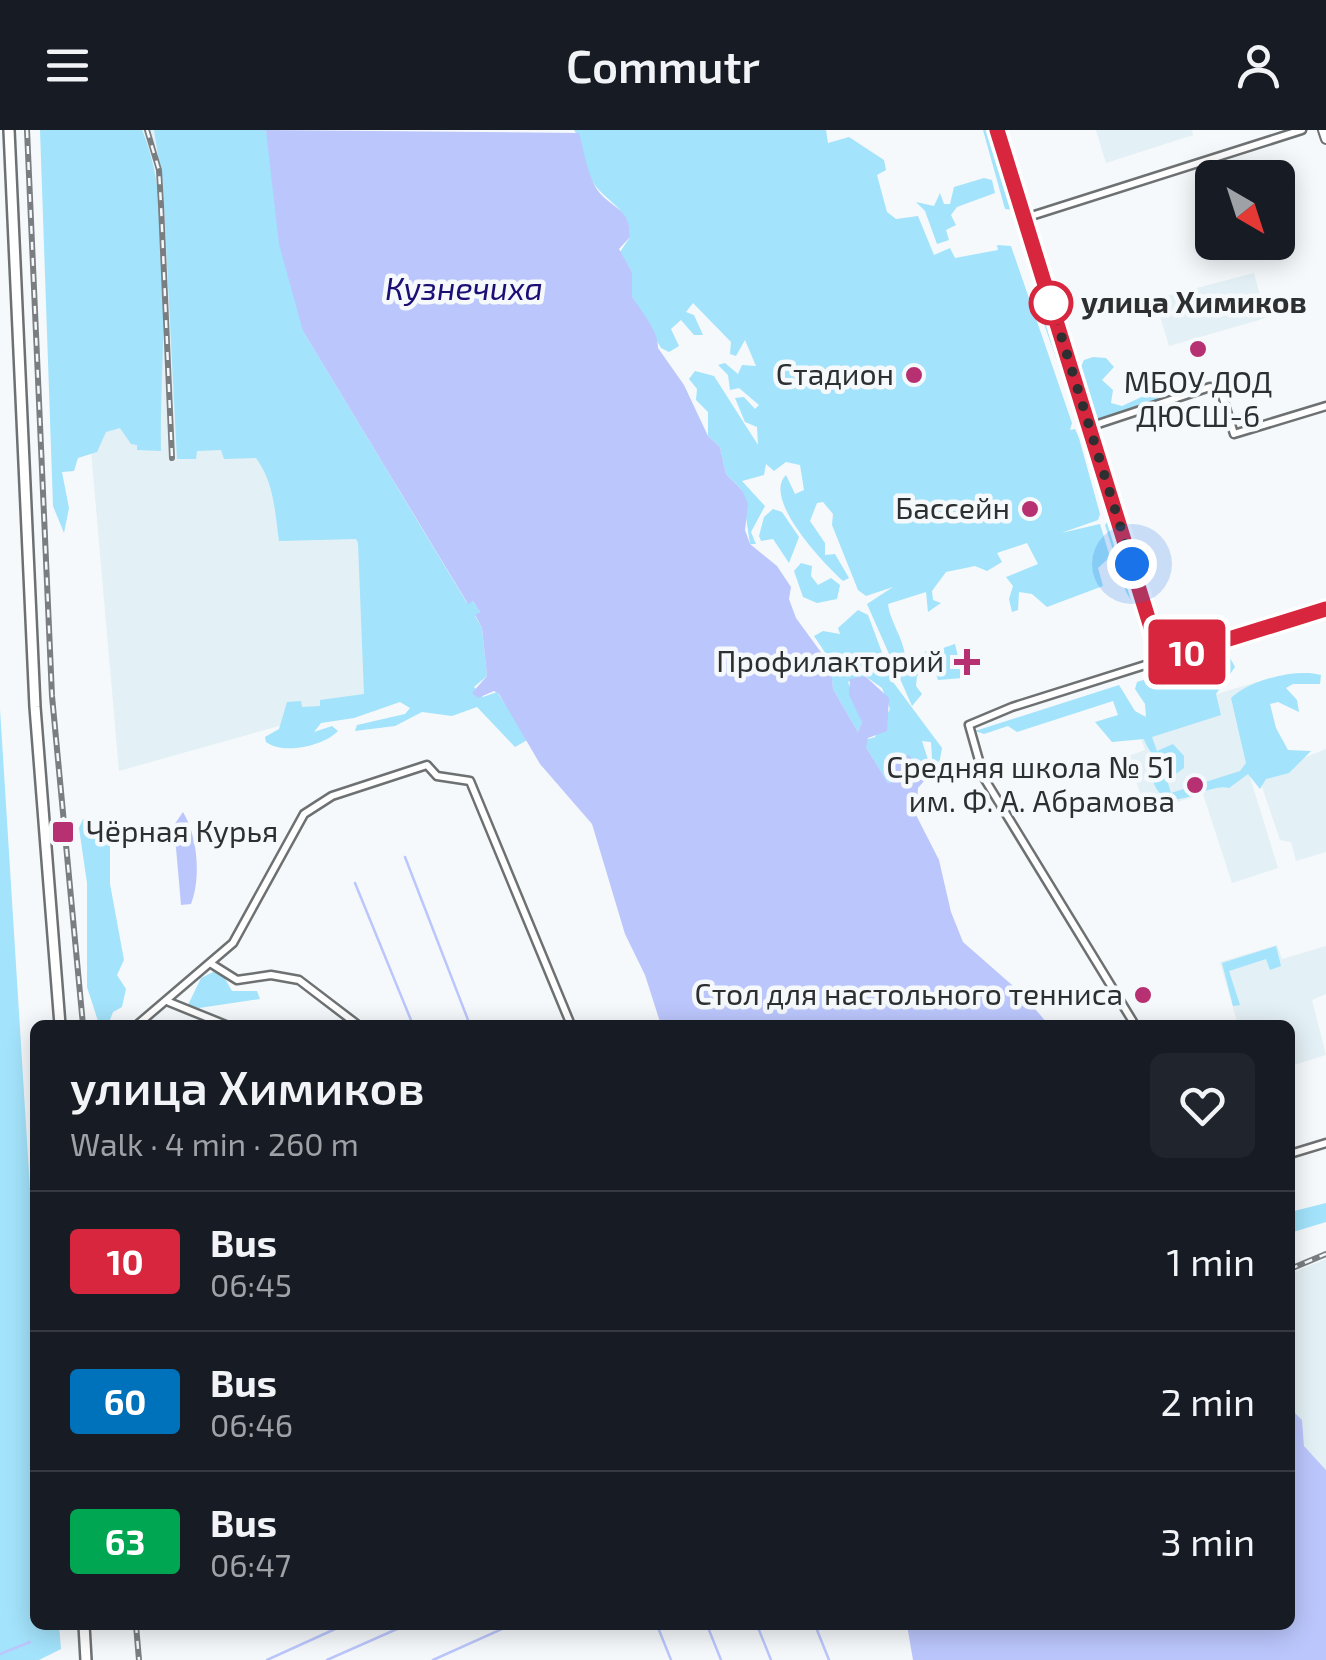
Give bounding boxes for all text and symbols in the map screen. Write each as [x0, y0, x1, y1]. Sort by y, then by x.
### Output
icon: menu [40, 38, 95, 93]
text: Commutr [566, 38, 760, 92]
icon: person [1231, 38, 1286, 93]
north arrow [1195, 160, 1295, 260]
map controls [1195, 160, 1295, 260]
water label: Кузнечиха [385, 268, 543, 306]
marker: улица Химиков [1030, 282, 1072, 324]
place label: улица Химиков [1081, 283, 1307, 320]
marker: МБОУ ДОД ДЮСШ-6 [1187, 338, 1209, 360]
place label: Стадион [776, 355, 894, 391]
place label: МБОУ ДОД ДЮСШ-6 [1124, 363, 1272, 433]
marker: Стадион [903, 364, 925, 386]
place label: Бассейн [895, 489, 1010, 525]
marker: Бассейн [1019, 498, 1041, 520]
your location [1107, 539, 1157, 589]
line badge: 10 [1142, 620, 1232, 684]
text: 10 [1168, 631, 1206, 673]
place label: Профилакторий [716, 642, 944, 678]
marker: Профилакторий [954, 649, 980, 675]
place label: Средняя школа № 51 им. Ф. А. Абрамова [886, 748, 1175, 818]
marker: Средняя школа № 51 им. Ф. А. Абрамова [1184, 774, 1206, 796]
place label: Чёрная Курья [86, 812, 278, 849]
marker: Чёрная Курья [50, 819, 76, 845]
place label: Стол для настольного тенниса [695, 975, 1123, 1011]
marker: Стол для настольного тенниса [1132, 984, 1154, 1006]
button: heart [1150, 1053, 1255, 1158]
text: улица Химиков [70, 1057, 425, 1115]
text: Walk · 4 min · 260 m [70, 1124, 359, 1162]
text: Bus [210, 1219, 277, 1265]
text: 1 min [1167, 1238, 1255, 1284]
text: 10 [106, 1240, 144, 1282]
text: 06:45 [210, 1265, 292, 1303]
text: Bus [210, 1359, 277, 1405]
text: 2 min [1160, 1378, 1255, 1424]
text: 60 [104, 1380, 146, 1422]
text: 06:46 [210, 1405, 293, 1443]
text: Bus [210, 1499, 277, 1545]
text: 3 min [1161, 1518, 1255, 1564]
text: 63 [105, 1520, 145, 1562]
text: 06:47 [210, 1545, 291, 1583]

